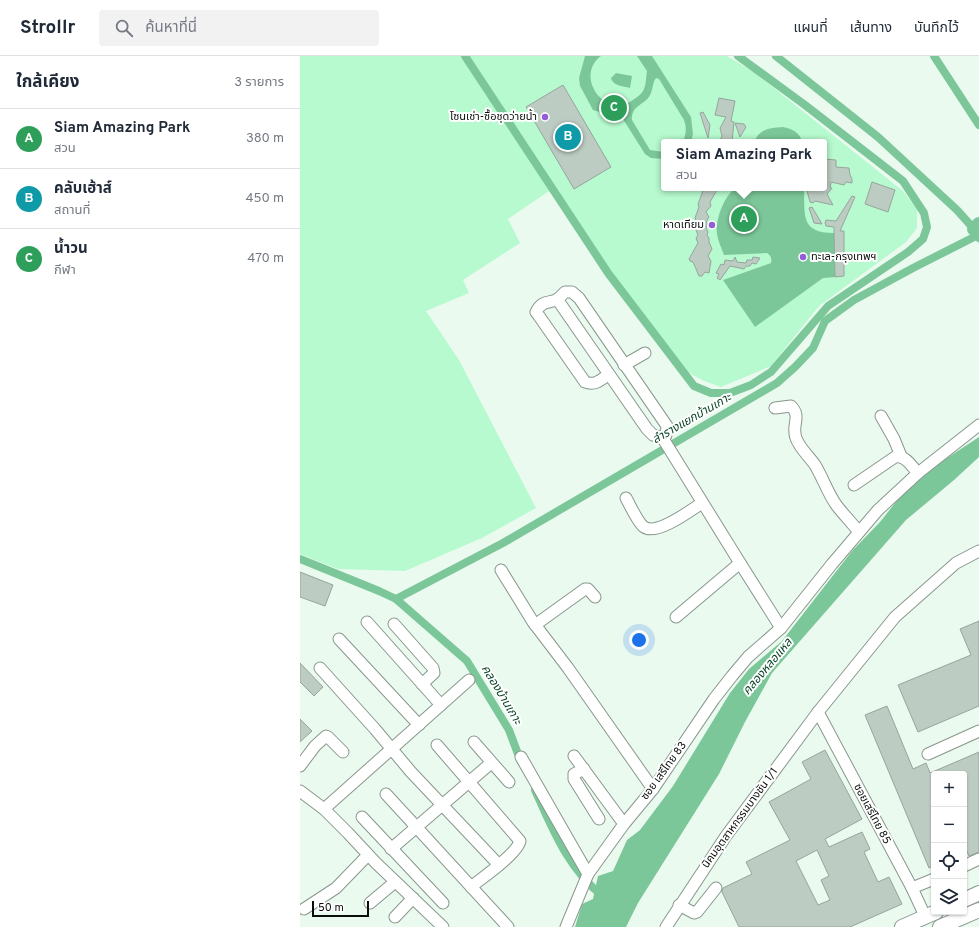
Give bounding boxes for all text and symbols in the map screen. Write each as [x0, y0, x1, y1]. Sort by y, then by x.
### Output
search box [99, 10, 379, 46]
text: Strollr [20, 16, 75, 40]
icon: search [113, 17, 135, 39]
text: ค้นหาที่นี่ [145, 19, 197, 38]
text: แผนที่ [794, 20, 828, 37]
text: เส้นทาง [850, 20, 892, 37]
text: บันทึกไว้ [914, 20, 959, 37]
text: ใกล้เคียง [16, 72, 79, 94]
text: 3 รายการ [234, 75, 284, 91]
pin: C [601, 93, 627, 123]
place label: โซนเช่า-ซื้อชุดว่ายน้ำ [450, 108, 537, 124]
marker: โซนเช่า-ซื้อชุดว่ายน้ำ [540, 112, 550, 122]
text: Siam Amazing Park [54, 119, 190, 138]
pin: B [555, 122, 581, 152]
text: A [24, 131, 34, 147]
text: 380 m [246, 131, 284, 147]
popup [661, 139, 827, 191]
text: สวน [54, 141, 76, 157]
text: Siam Amazing Park [676, 146, 812, 165]
text: สวน [676, 168, 698, 184]
text: คลับเฮ้าส์ [54, 180, 112, 199]
text: B [25, 191, 33, 207]
text: 450 m [245, 191, 284, 207]
text: สถานที่ [54, 203, 90, 219]
pin: A [731, 204, 757, 234]
place label: หาดเทียม [663, 218, 704, 232]
marker: หาดเทียม [707, 220, 717, 230]
text: น้ำวน [54, 240, 88, 259]
place label: ทะเล-กรุงเทพฯ [811, 250, 876, 264]
text: C [25, 251, 33, 267]
text: 470 m [247, 251, 284, 267]
marker: ทะเล-กรุงเทพฯ [798, 252, 808, 262]
text: กีฬา [54, 263, 76, 279]
water label: ลำรางแยกบ้านเกาะ [650, 389, 735, 448]
your location [629, 630, 649, 650]
water label: คลองหลอแหล [740, 635, 797, 699]
water label: คลองบ้านเกาะ [477, 662, 526, 729]
street label: ซอย เสรีไทย 83 [638, 739, 690, 803]
street label: นิคมอุตสาหกรรมบางชัน 1/1 [699, 765, 781, 871]
map controls [931, 771, 967, 915]
button: + [931, 771, 967, 807]
street label: ซอยเสรีไทย 85 [850, 781, 894, 847]
button: − [931, 807, 967, 843]
button: locate [931, 843, 967, 879]
button: layers [931, 879, 967, 915]
scale bar [312, 899, 369, 918]
text: 50 m [318, 901, 344, 915]

